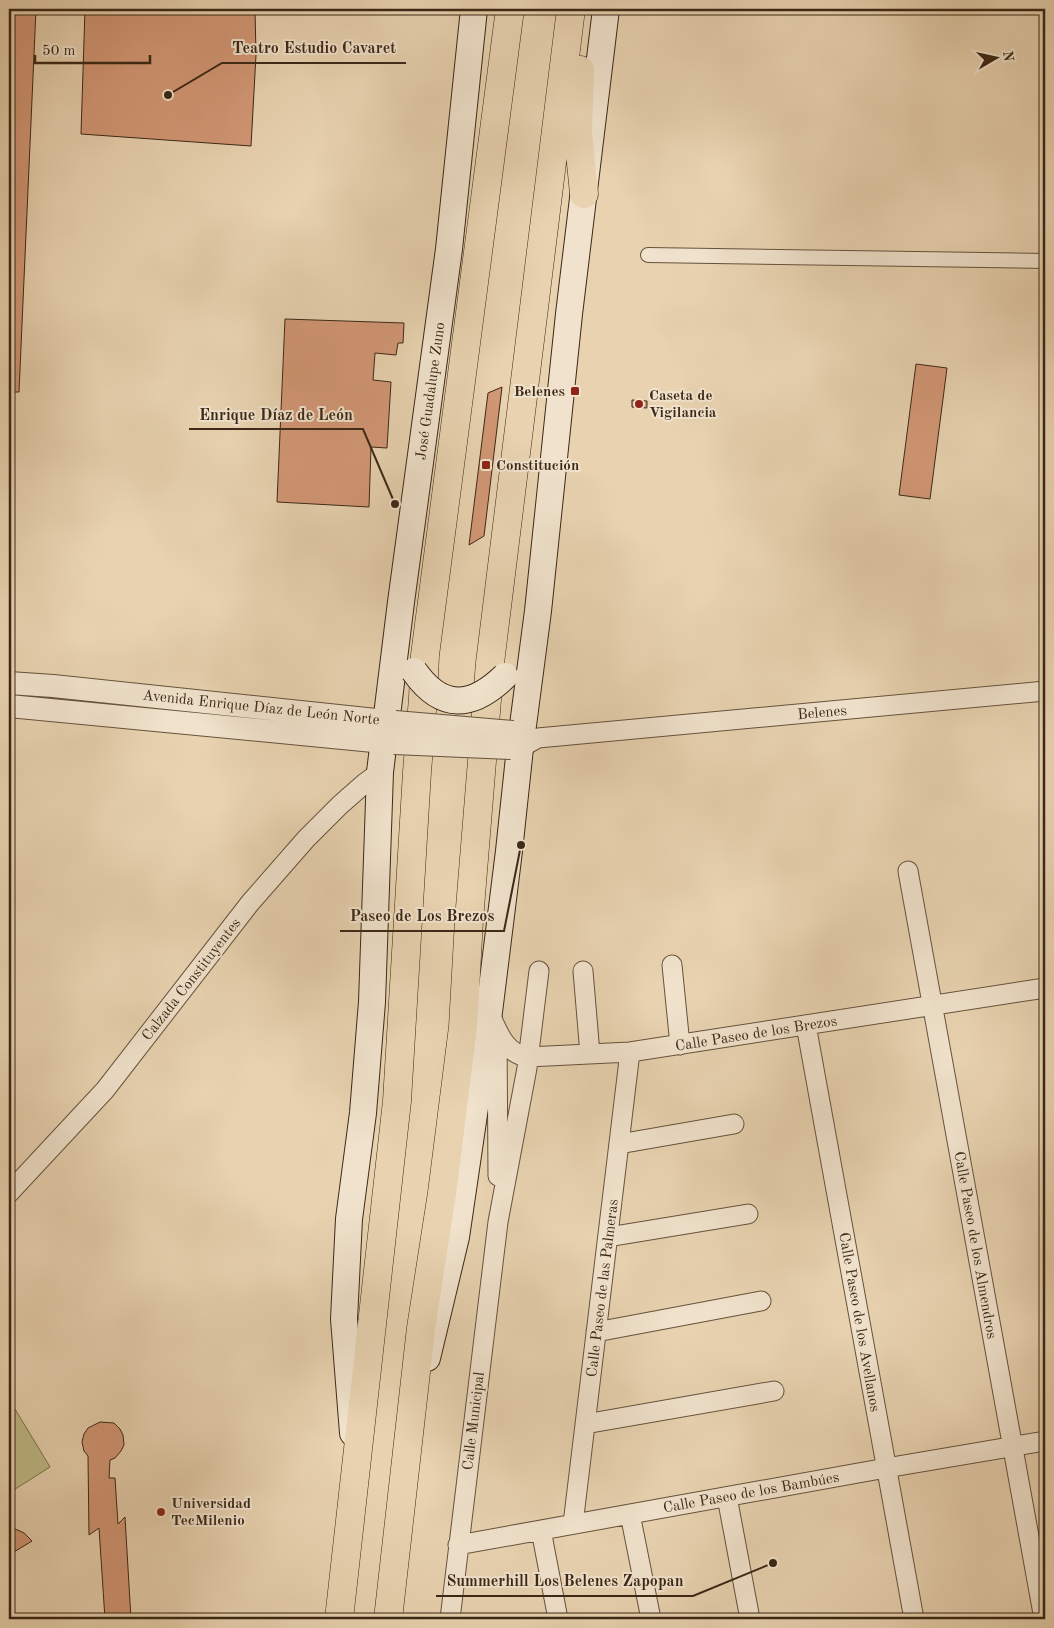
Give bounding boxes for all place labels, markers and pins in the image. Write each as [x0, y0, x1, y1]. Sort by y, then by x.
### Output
callout: Teatro Estudio Cavaret [222, 32, 406, 63]
place label: Belenes [514, 385, 565, 400]
marker: Belenes [569, 385, 581, 397]
place label: Caseta de Vigilancia [649, 389, 717, 421]
callout: Enrique Díaz de León [189, 398, 363, 429]
marker: Caseta de Vigilancia [633, 398, 645, 410]
marker: Constitución [480, 459, 492, 471]
place label: Constitución [496, 459, 579, 474]
callout: Paseo de Los Brezos [340, 900, 504, 931]
place label: Universidad TecMilenio [171, 1497, 251, 1529]
marker: Universidad TecMilenio [155, 1506, 167, 1518]
callout: Summerhill Los Belenes Zapopan [436, 1565, 693, 1596]

